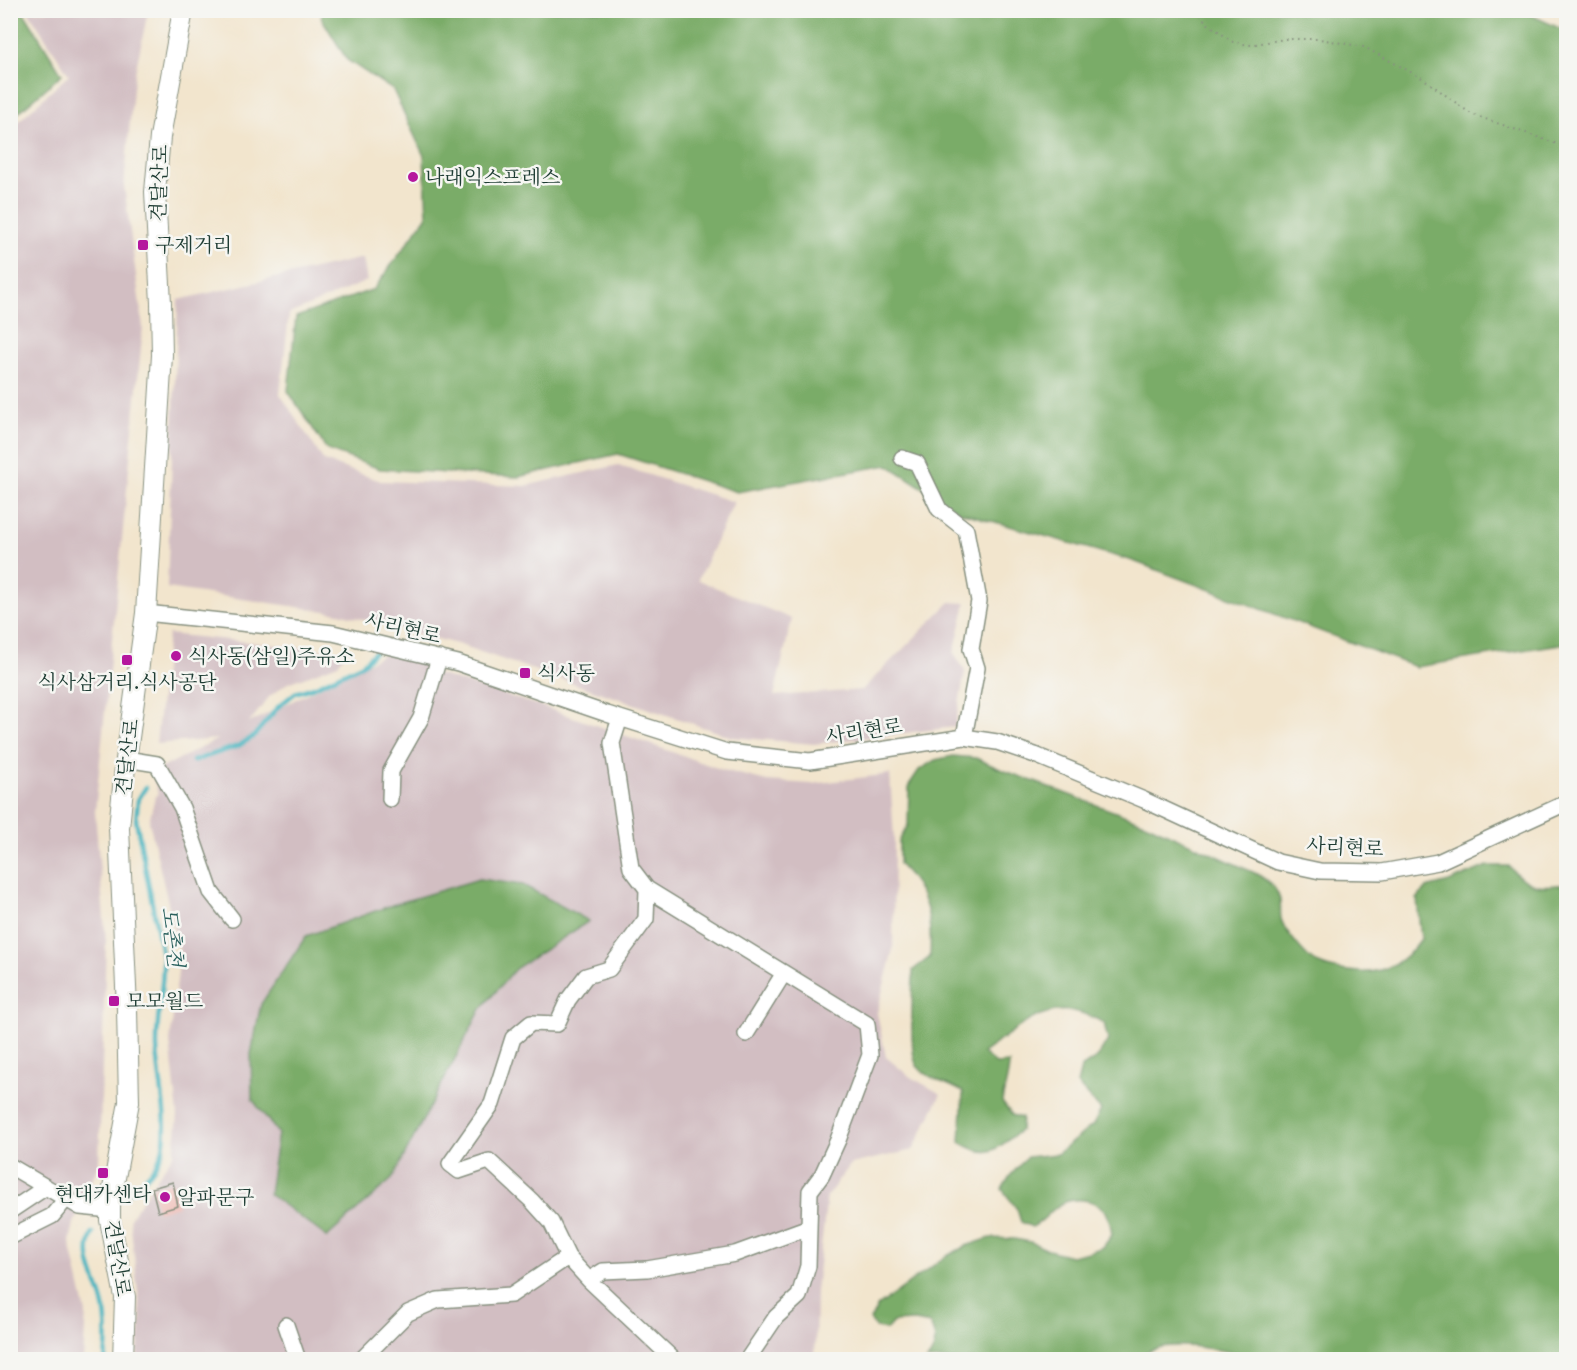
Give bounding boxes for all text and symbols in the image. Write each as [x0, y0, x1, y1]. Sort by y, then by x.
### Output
street label: 견달산로 [146, 144, 172, 222]
place label: 나래익스프레스 [425, 165, 560, 189]
marker: 나래익스프레스 [406, 170, 420, 184]
place label: 구제거리 [155, 233, 232, 257]
marker: 구제거리 [136, 238, 150, 252]
street label: 사리현로 [363, 608, 443, 648]
place label: 식사동(삼일)주유소 [188, 644, 355, 668]
marker: 식사동(삼일)주유소 [169, 649, 183, 663]
marker: 식사삼거리.식사공단 [120, 653, 134, 667]
place label: 식사동 [537, 661, 595, 685]
marker: 식사동 [518, 666, 532, 680]
place label: 식사삼거리.식사공단 [37, 670, 217, 694]
street label: 사리현로 [824, 713, 904, 749]
street label: 견달산로 [110, 717, 144, 797]
street label: 사리현로 [1306, 833, 1384, 861]
water label: 도촌천 [157, 905, 189, 970]
place label: 모모월드 [126, 989, 203, 1013]
marker: 모모월드 [107, 994, 121, 1008]
marker: 현대카센타 [96, 1166, 110, 1180]
place label: 현대카센타 [55, 1182, 152, 1206]
place label: 알파문구 [177, 1185, 254, 1209]
marker: 알파문구 [158, 1190, 172, 1204]
street label: 견달산로 [100, 1218, 136, 1298]

